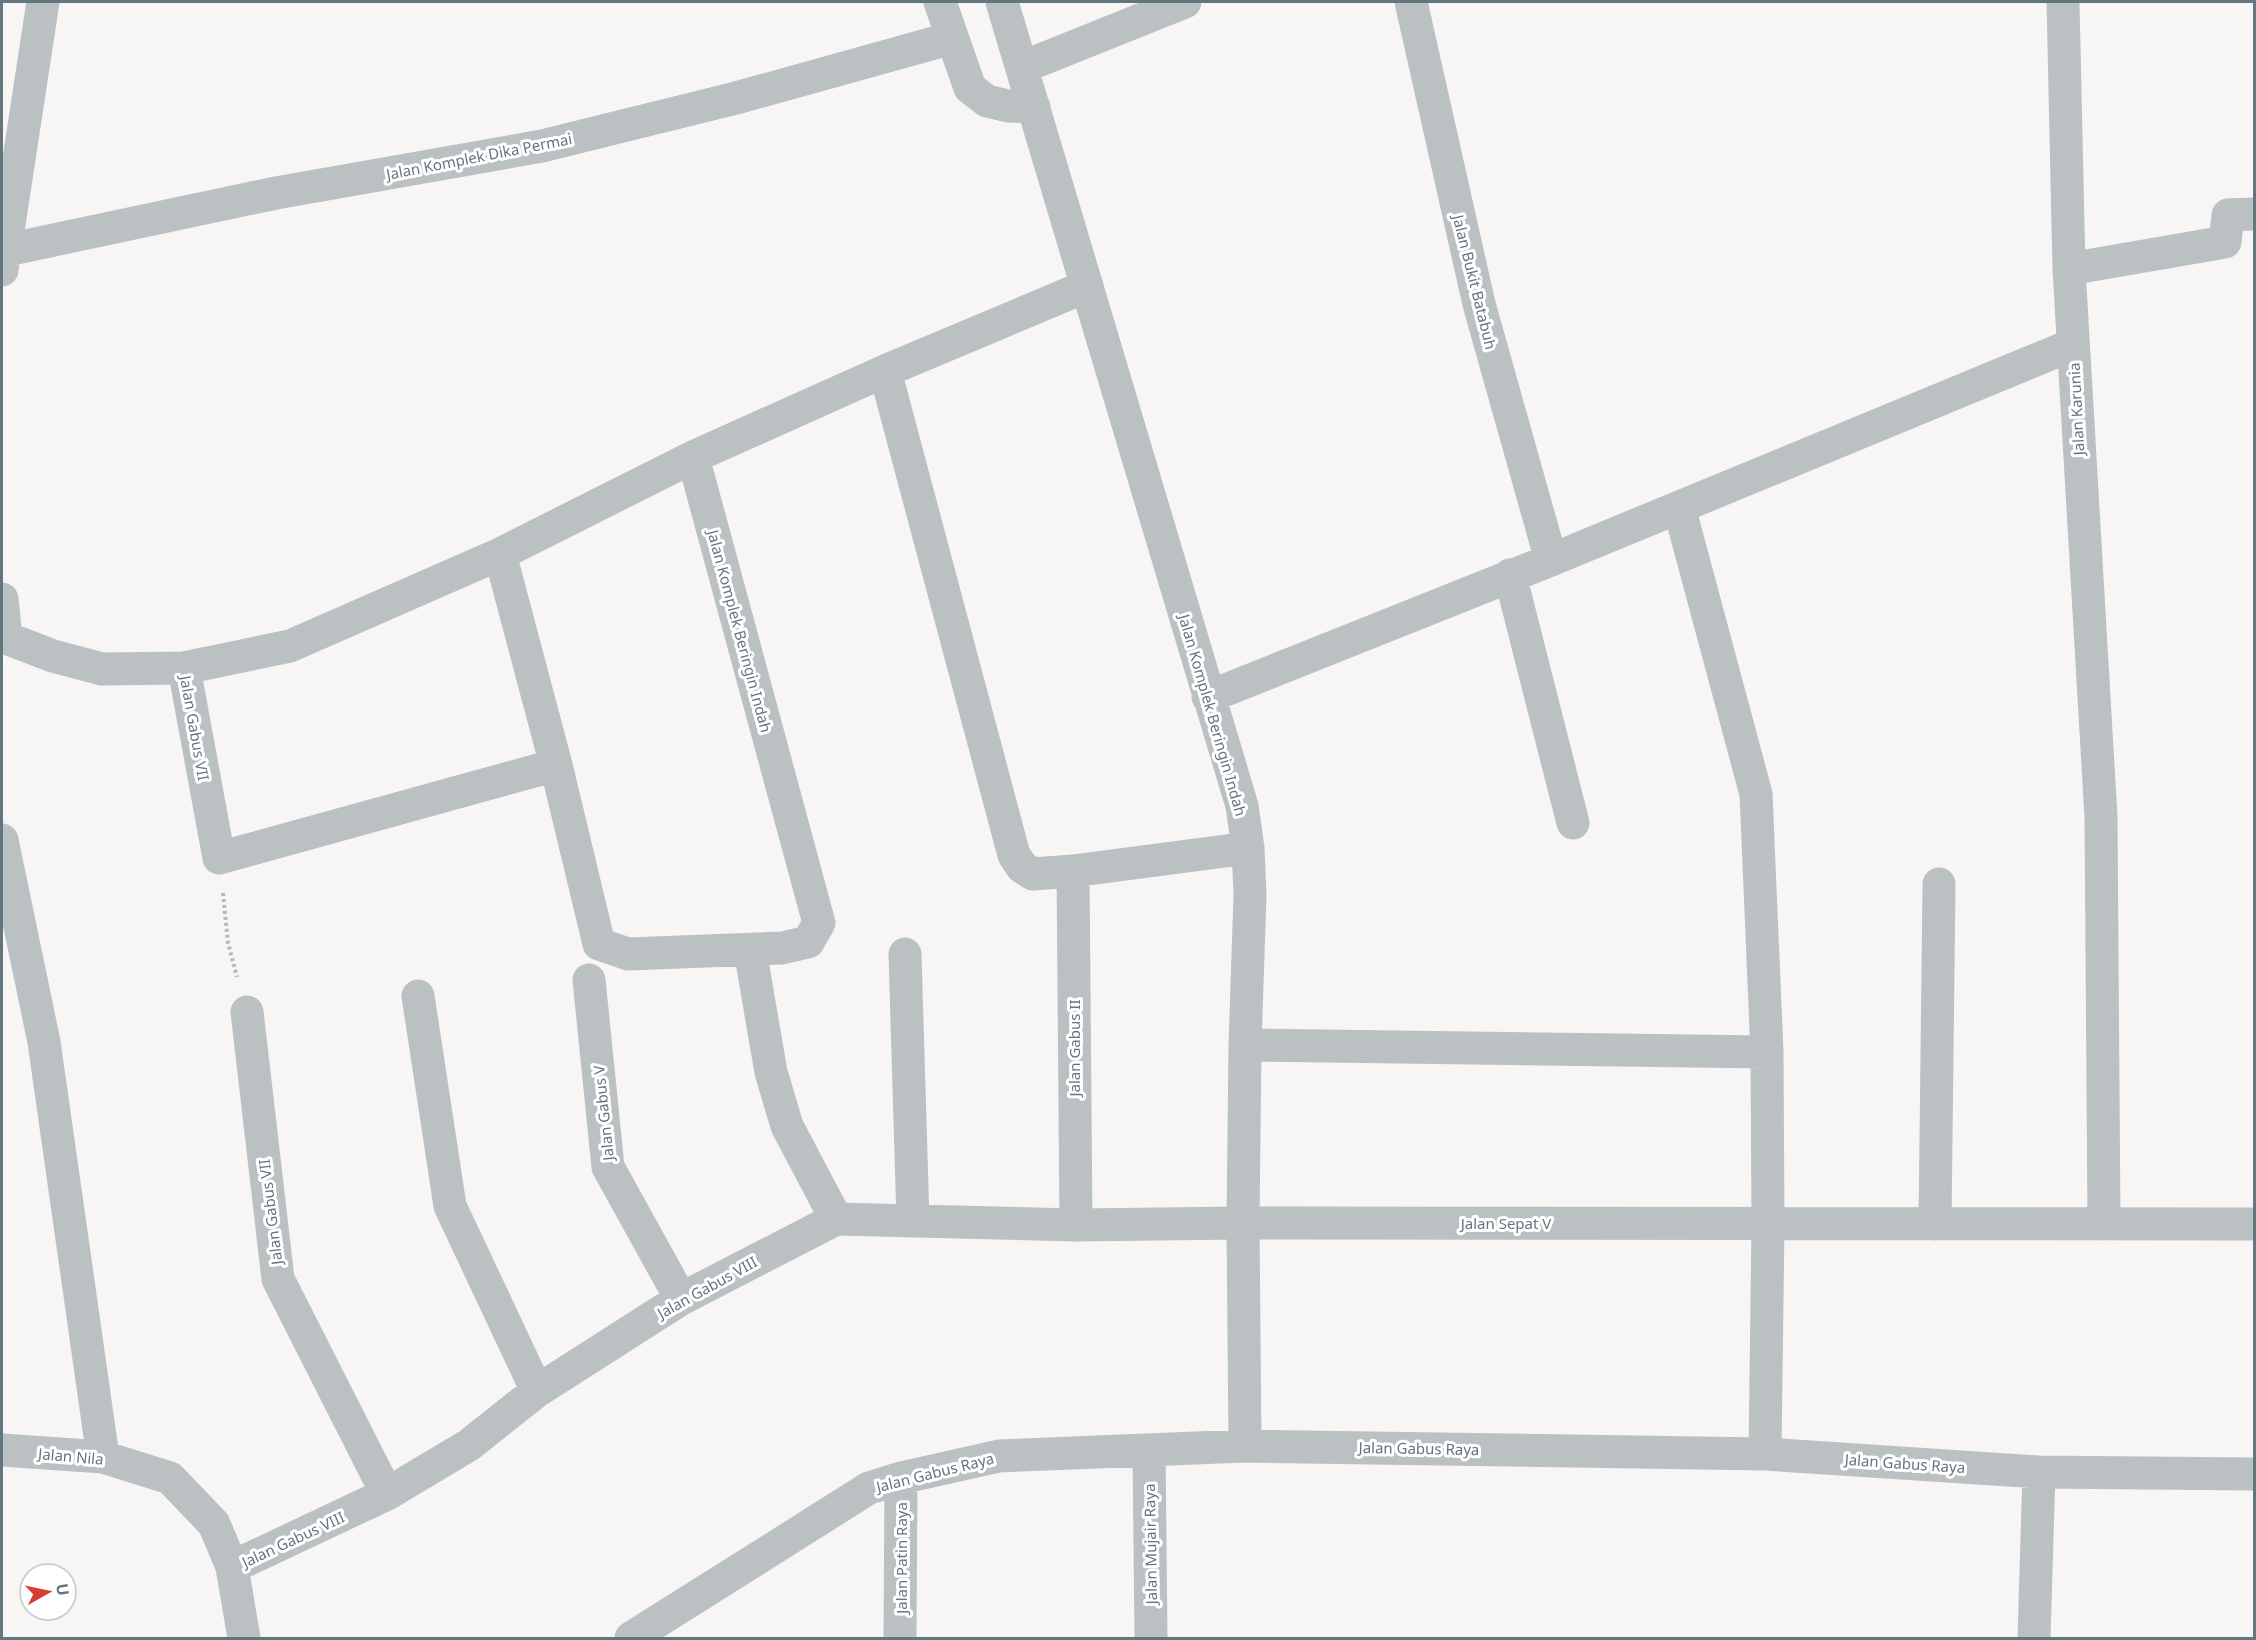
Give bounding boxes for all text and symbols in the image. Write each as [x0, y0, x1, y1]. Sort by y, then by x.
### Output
street label: Jalan Komplek Dika Permai [382, 128, 574, 184]
street label: Jalan Bukit Batabuh [1448, 211, 1501, 351]
street label: Jalan Karunia [2064, 362, 2089, 458]
street label: Jalan Komplek Beringin Indah [703, 526, 777, 734]
street label: Jalan Komplek Beringin Indah [1174, 610, 1251, 818]
street label: Jalan Gabus VII [176, 672, 214, 782]
street label: Jalan Gabus II [1064, 999, 1084, 1099]
street label: Jalan Gabus V [588, 1064, 618, 1164]
street label: Jalan Gabus VII [254, 1158, 287, 1268]
street label: Jalan Sepat V [1459, 1213, 1551, 1233]
street label: Jalan Gabus VIII [652, 1251, 760, 1324]
street label: Jalan Gabus Raya [1356, 1437, 1480, 1459]
street label: Jalan Nila [35, 1443, 105, 1469]
street label: Jalan Gabus Raya [872, 1448, 996, 1497]
street label: Jalan Gabus Raya [1842, 1449, 1966, 1477]
street label: Jalan Mujair Raya [1139, 1483, 1161, 1607]
street label: Jalan Patin Raya [891, 1502, 911, 1616]
street label: Jalan Gabus VIII [237, 1506, 348, 1572]
north arrow [18, 1562, 78, 1622]
text: U [51, 1582, 75, 1597]

